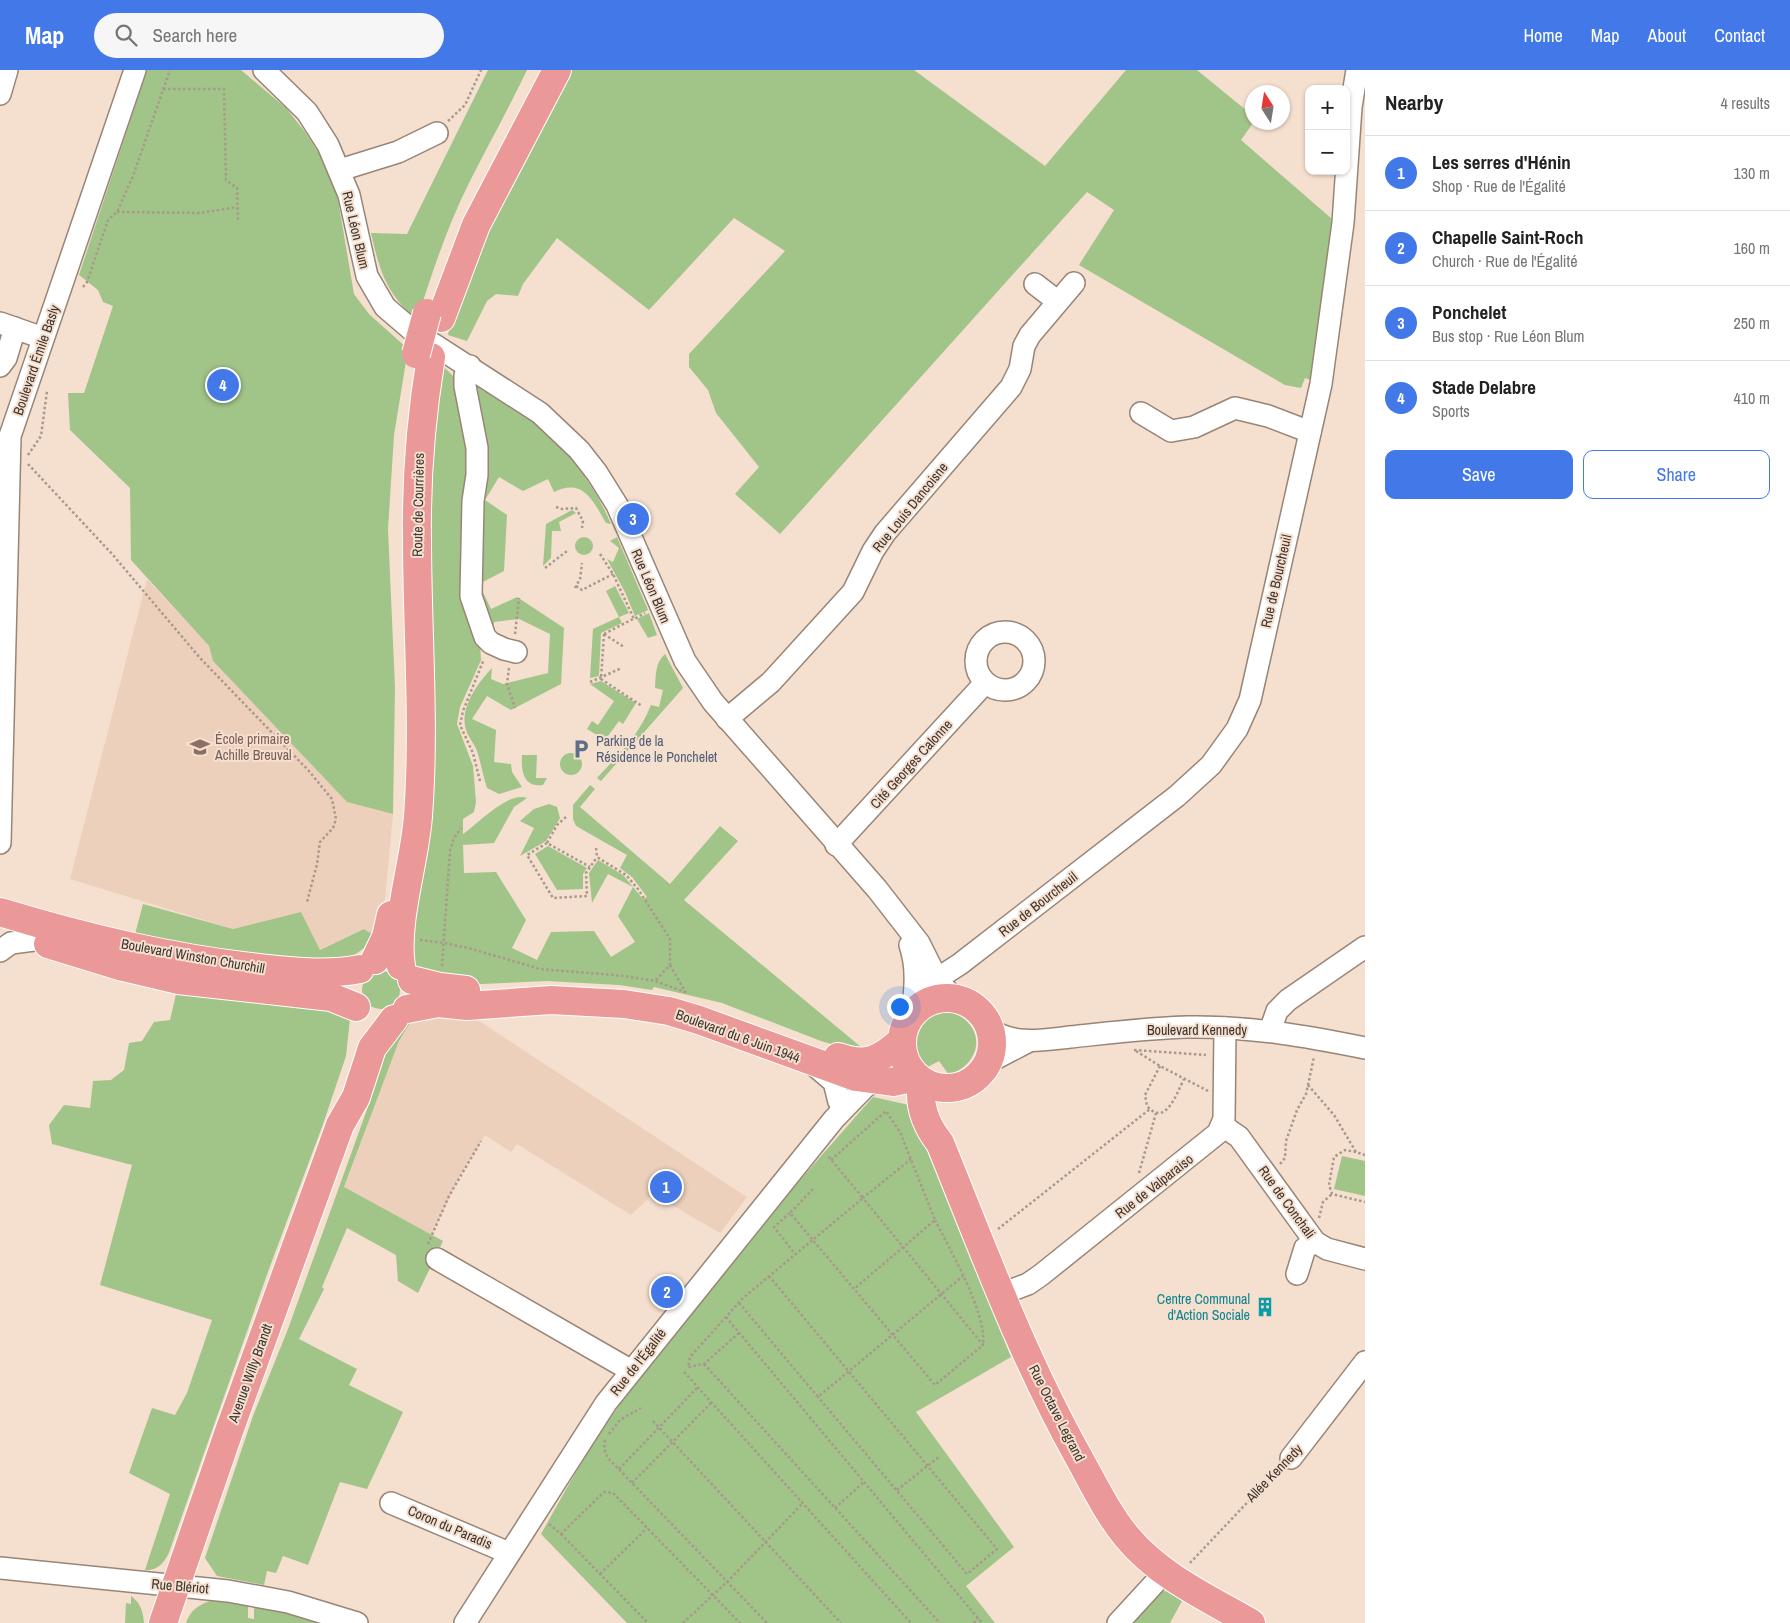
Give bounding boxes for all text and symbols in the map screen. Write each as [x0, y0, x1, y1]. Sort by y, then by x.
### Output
search box [94, 13, 444, 58]
text: Map [25, 19, 64, 51]
icon: search [112, 21, 140, 49]
text: Search here [152, 22, 237, 48]
text: Home [1523, 23, 1563, 48]
text: Map [1591, 23, 1620, 48]
text: About [1648, 23, 1686, 48]
text: Contact [1714, 23, 1765, 48]
north arrow [1245, 85, 1290, 130]
map controls [1305, 85, 1350, 175]
button: + [1305, 85, 1350, 130]
text: Nearby [1385, 88, 1443, 117]
text: 4 results [1720, 92, 1770, 114]
button: − [1305, 130, 1350, 175]
text: Les serres d'Hénin [1432, 149, 1571, 175]
text: 1 [1397, 162, 1405, 184]
text: 130 m [1734, 162, 1770, 184]
text: Shop · Rue de l'Égalité [1432, 175, 1566, 197]
street label: Rue Léon Blum [338, 189, 374, 271]
text: Chapelle Saint-Roch [1432, 224, 1584, 250]
text: 2 [1397, 237, 1405, 259]
text: 160 m [1734, 237, 1770, 259]
text: Church · Rue de l'Égalité [1432, 250, 1577, 272]
text: Ponchelet [1432, 299, 1506, 325]
street label: Boulevard Émile Basly [9, 302, 63, 418]
text: 3 [1397, 312, 1405, 334]
text: 250 m [1734, 312, 1770, 334]
text: Bus stop · Rue Léon Blum [1432, 325, 1584, 347]
pin: 4 [207, 366, 239, 404]
text: Stade Delabre [1432, 374, 1536, 400]
text: 4 [1397, 387, 1405, 409]
text: 410 m [1734, 387, 1770, 409]
text: Sports [1432, 400, 1470, 422]
button: Save [1385, 450, 1573, 499]
button: Share [1583, 450, 1770, 499]
street label: Route de Courrières [408, 453, 428, 557]
street label: Rue Louis Dancoisne [868, 458, 952, 556]
pin: 3 [617, 500, 649, 538]
street label: Rue de Bourcheuil [1257, 533, 1295, 629]
street label: Rue Léon Blum [627, 546, 675, 626]
street label: Cité Georges Calonne [866, 716, 956, 812]
place label: École primaire Achille Breuval [214, 730, 292, 764]
place label: Parking de la Résidence le Ponchelet [596, 732, 717, 766]
school or university icon: École primaire Achille Breuval [189, 736, 211, 758]
parking icon: Parking de la Résidence le Ponchelet [570, 738, 592, 760]
street label: Rue de Bourcheuil [995, 868, 1081, 940]
street label: Boulevard Winston Churchill [120, 935, 266, 977]
your location [887, 994, 913, 1020]
street label: Boulevard du 6 Juin 1944 [673, 1005, 803, 1067]
street label: Boulevard Kennedy [1147, 1021, 1247, 1039]
street label: Rue de Valparaiso [1111, 1150, 1197, 1222]
street label: Rue de Conchali [1255, 1162, 1319, 1242]
pin: 1 [650, 1168, 682, 1206]
pin: 2 [651, 1273, 683, 1311]
place label: Centre Communal d'Action Sociale [1157, 1290, 1250, 1324]
building icon: Centre Communal d'Action Sociale [1254, 1296, 1276, 1318]
street label: Avenue Willy Brandt [223, 1321, 276, 1426]
street label: Rue de l'Égalité [606, 1325, 670, 1399]
street label: Rue Octave Legrand [1025, 1362, 1089, 1464]
street label: Allée Kennedy [1241, 1440, 1306, 1507]
street label: Coron du Paradis [405, 1501, 495, 1553]
street label: Rue Blériot [151, 1575, 209, 1597]

